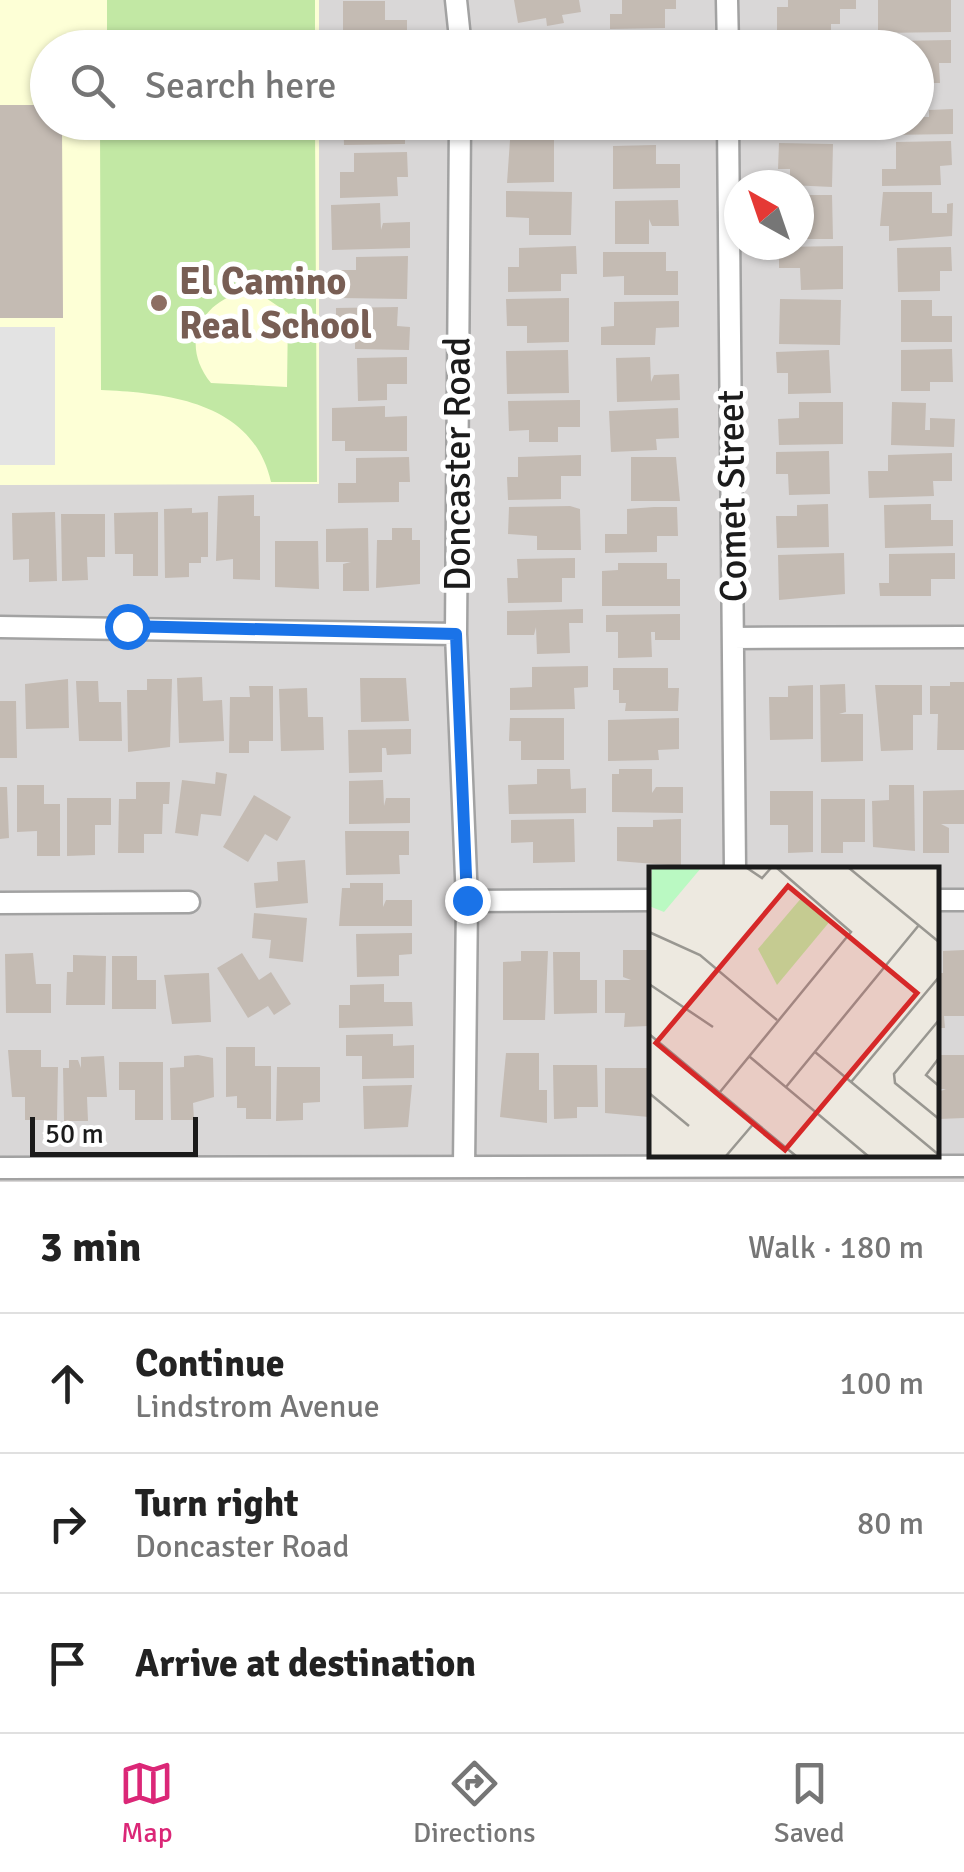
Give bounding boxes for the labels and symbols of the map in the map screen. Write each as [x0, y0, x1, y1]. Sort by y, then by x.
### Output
north arrow [724, 170, 814, 260]
place label: El Camino Real School [179, 258, 372, 349]
marker: El Camino Real School [148, 292, 170, 314]
street label: Doncaster Road [434, 337, 481, 591]
street label: Comet Street [707, 389, 757, 603]
route start [105, 604, 151, 650]
inset map [649, 867, 939, 1157]
route end [445, 878, 491, 924]
scale bar [30, 1112, 198, 1156]

